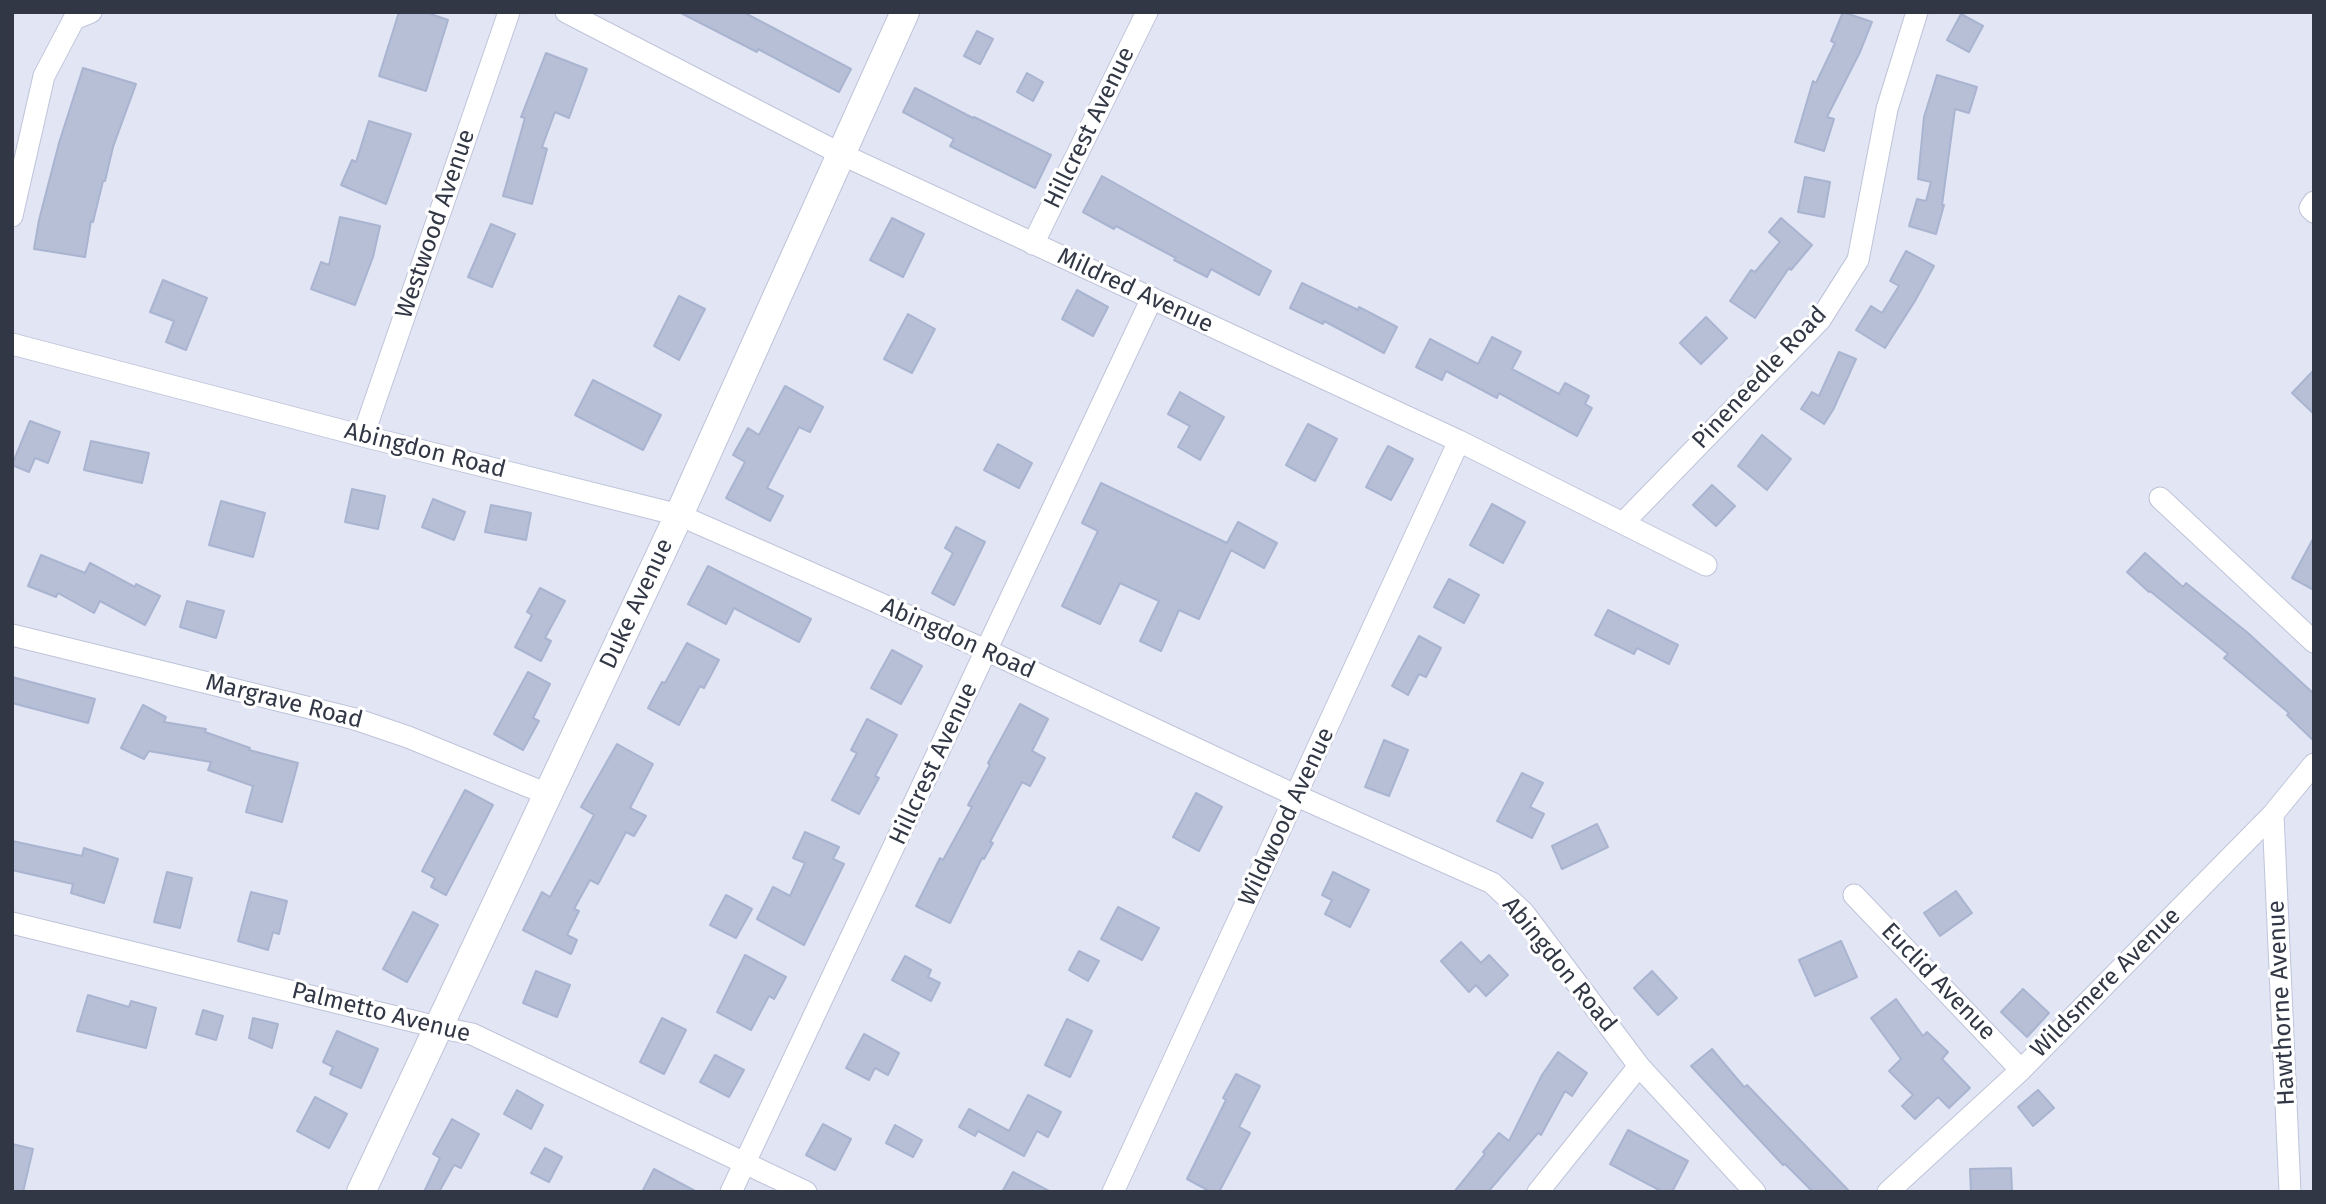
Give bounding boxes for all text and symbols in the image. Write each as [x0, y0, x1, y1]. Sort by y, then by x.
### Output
street label: Hillcrest Avenue [1038, 43, 1142, 213]
street label: Westwood Avenue [390, 126, 482, 322]
street label: Mildred Avenue [1052, 242, 1218, 340]
street label: Pineneedle Road [1687, 301, 1833, 455]
street label: Abingdon Road [341, 417, 509, 485]
street label: Duke Avenue [594, 534, 680, 674]
street label: Abingdon Road [877, 592, 1039, 686]
street label: Margrave Road [203, 669, 365, 735]
street label: Hillcrest Avenue [884, 678, 984, 850]
street label: Wildwood Avenue [1233, 723, 1341, 911]
street label: Abingdon Road [1496, 892, 1622, 1038]
street label: Hawthorne Avenue [2262, 900, 2302, 1106]
street label: Wildsmere Avenue [2025, 902, 2187, 1064]
street label: Euclid Avenue [1875, 917, 2001, 1047]
street label: Palmetto Avenue [289, 977, 473, 1049]

